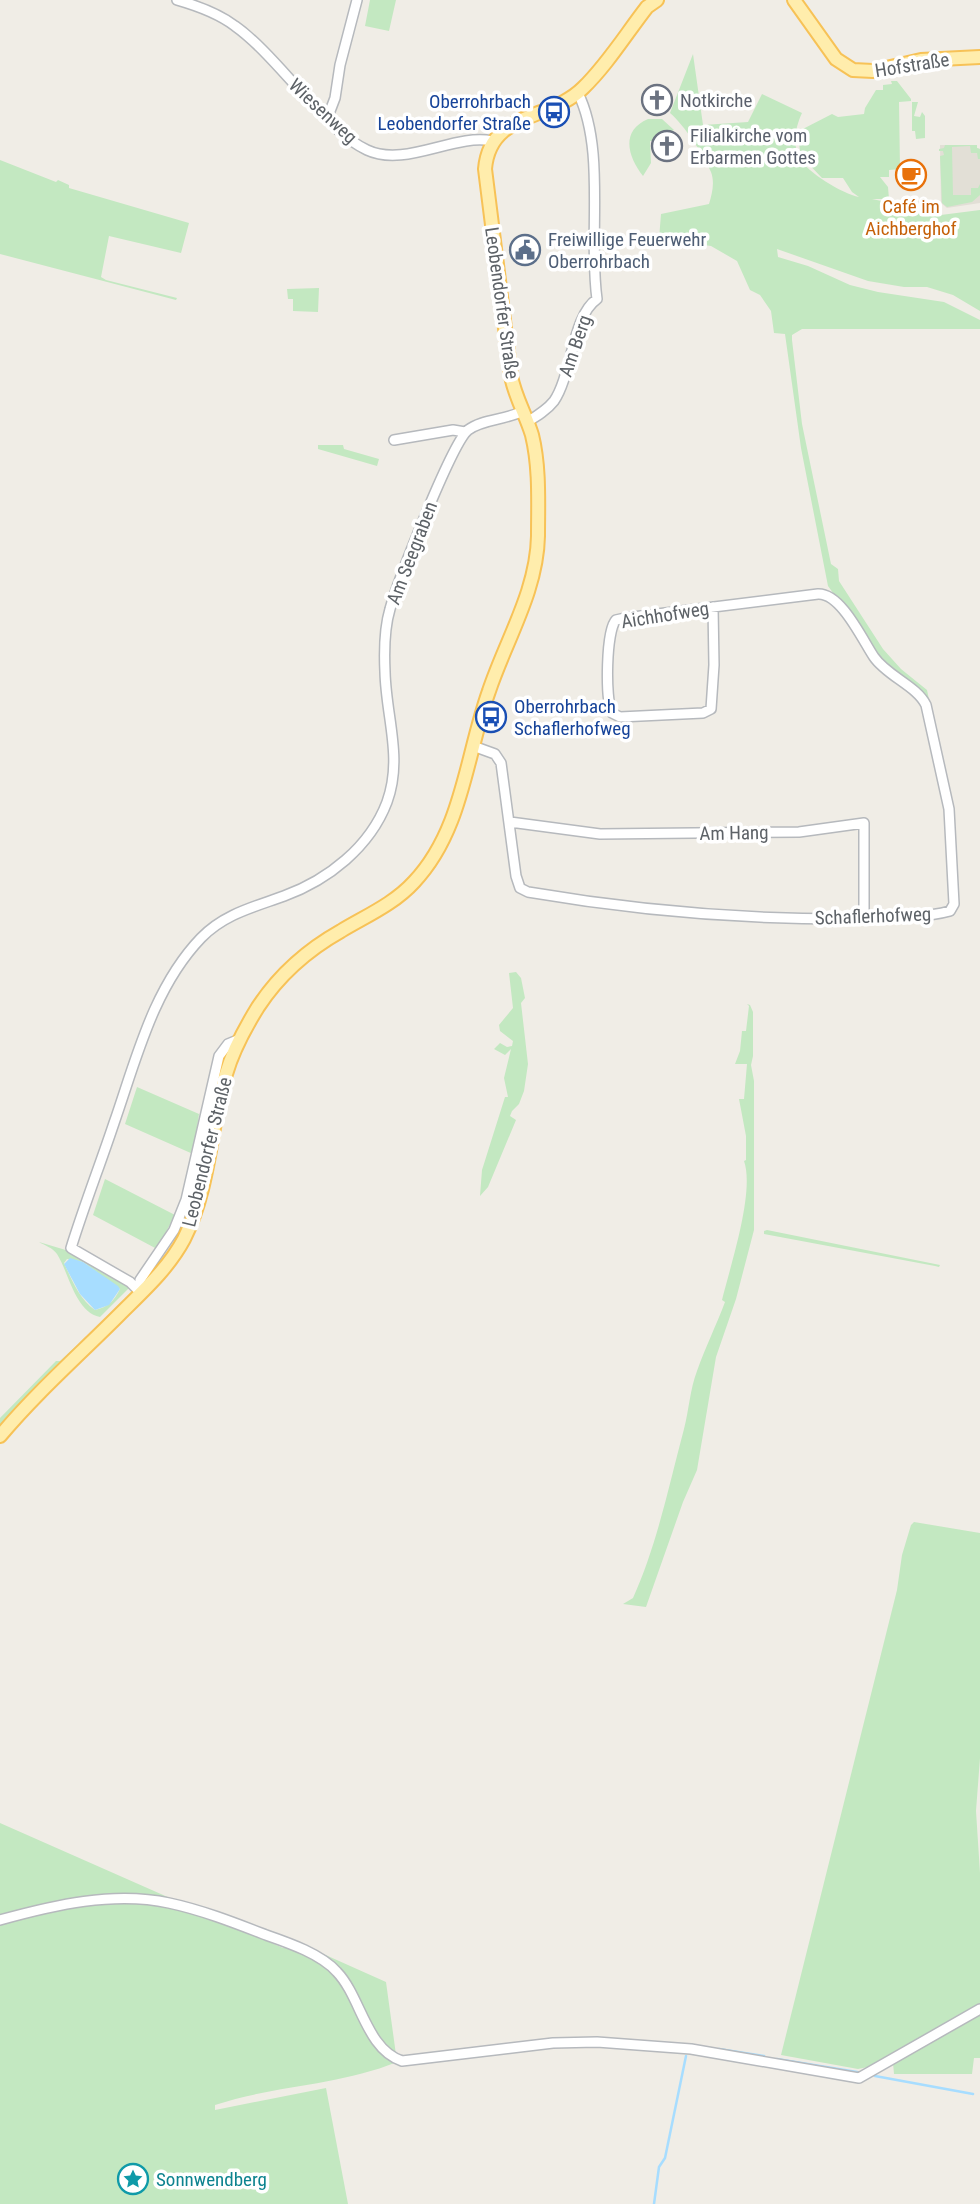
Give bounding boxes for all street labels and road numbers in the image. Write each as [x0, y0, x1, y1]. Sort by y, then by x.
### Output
street label: Hofstraße [873, 48, 951, 82]
street label: Wiesenweg [284, 74, 362, 148]
street label: Leobendorfer Straße [480, 225, 524, 381]
street label: Am Berg [554, 312, 596, 380]
street label: Am Seegraben [382, 498, 442, 608]
street label: Aichhofweg [619, 597, 711, 633]
street label: Am Hang [699, 821, 769, 845]
street label: Schaflerhofweg [814, 902, 932, 930]
street label: Leobendorfer Straße [177, 1075, 237, 1229]

